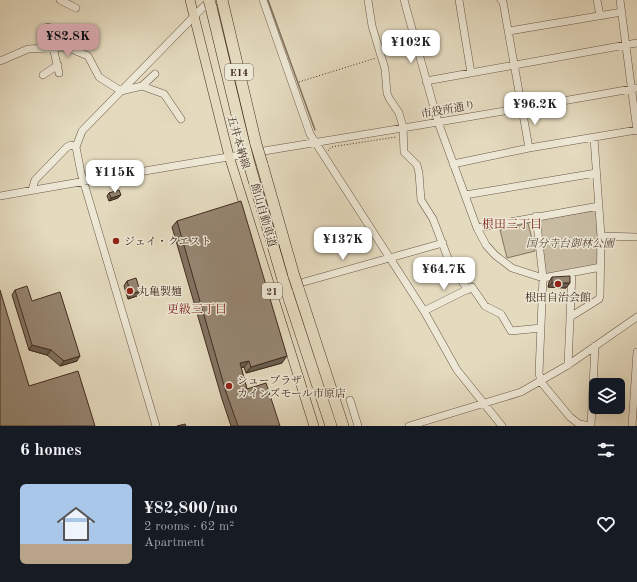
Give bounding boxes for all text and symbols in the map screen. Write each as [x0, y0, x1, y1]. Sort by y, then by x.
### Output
pin: ¥82.8K [35, 24, 101, 58]
text: ¥82.8K [46, 30, 90, 43]
pin: ¥102K [383, 30, 439, 64]
text: ¥102K [391, 36, 431, 49]
road number: E14 [225, 64, 253, 80]
pin: ¥96.2K [502, 92, 568, 126]
street label: 市役所通り [420, 98, 476, 121]
text: ¥96.2K [513, 98, 557, 111]
street label: 五井本納線 [225, 114, 252, 170]
pin: ¥115K [87, 160, 143, 194]
text: ¥115K [95, 166, 135, 179]
street label: 館山自動車道 [248, 182, 279, 249]
district label: 根田三丁目 [482, 217, 542, 231]
pin: ¥137K [315, 227, 371, 261]
text: ¥137K [323, 233, 363, 246]
marker: ジェイ・クエスト [111, 236, 121, 246]
place label: ジェイ・クエスト [124, 236, 212, 248]
park label: 国分寺台御林公園 [526, 237, 616, 250]
pin: ¥64.7K [411, 257, 477, 291]
text: ¥64.7K [422, 263, 466, 276]
marker: 根田自治会館 [553, 279, 563, 289]
road number: 21 [262, 283, 282, 299]
place label: 丸亀製麺 [138, 285, 182, 298]
marker: 丸亀製麺 [125, 286, 135, 296]
place label: 根田自治会館 [525, 291, 591, 304]
district label: 更級三丁目 [167, 302, 227, 316]
place label: シュープラザ カインズモール市原店 [237, 375, 346, 400]
map controls [589, 378, 625, 414]
button: layers [589, 378, 625, 414]
marker: シュープラザ カインズモール市原店 [224, 381, 234, 391]
icon: filters [595, 439, 617, 461]
text: 6 homes [20, 442, 82, 459]
icon: home [52, 500, 100, 548]
text: ¥82,800/mo [144, 500, 238, 517]
icon: heart [595, 513, 617, 535]
text: 2 rooms · 62 m² [144, 520, 234, 533]
text: Apartment [144, 536, 205, 549]

